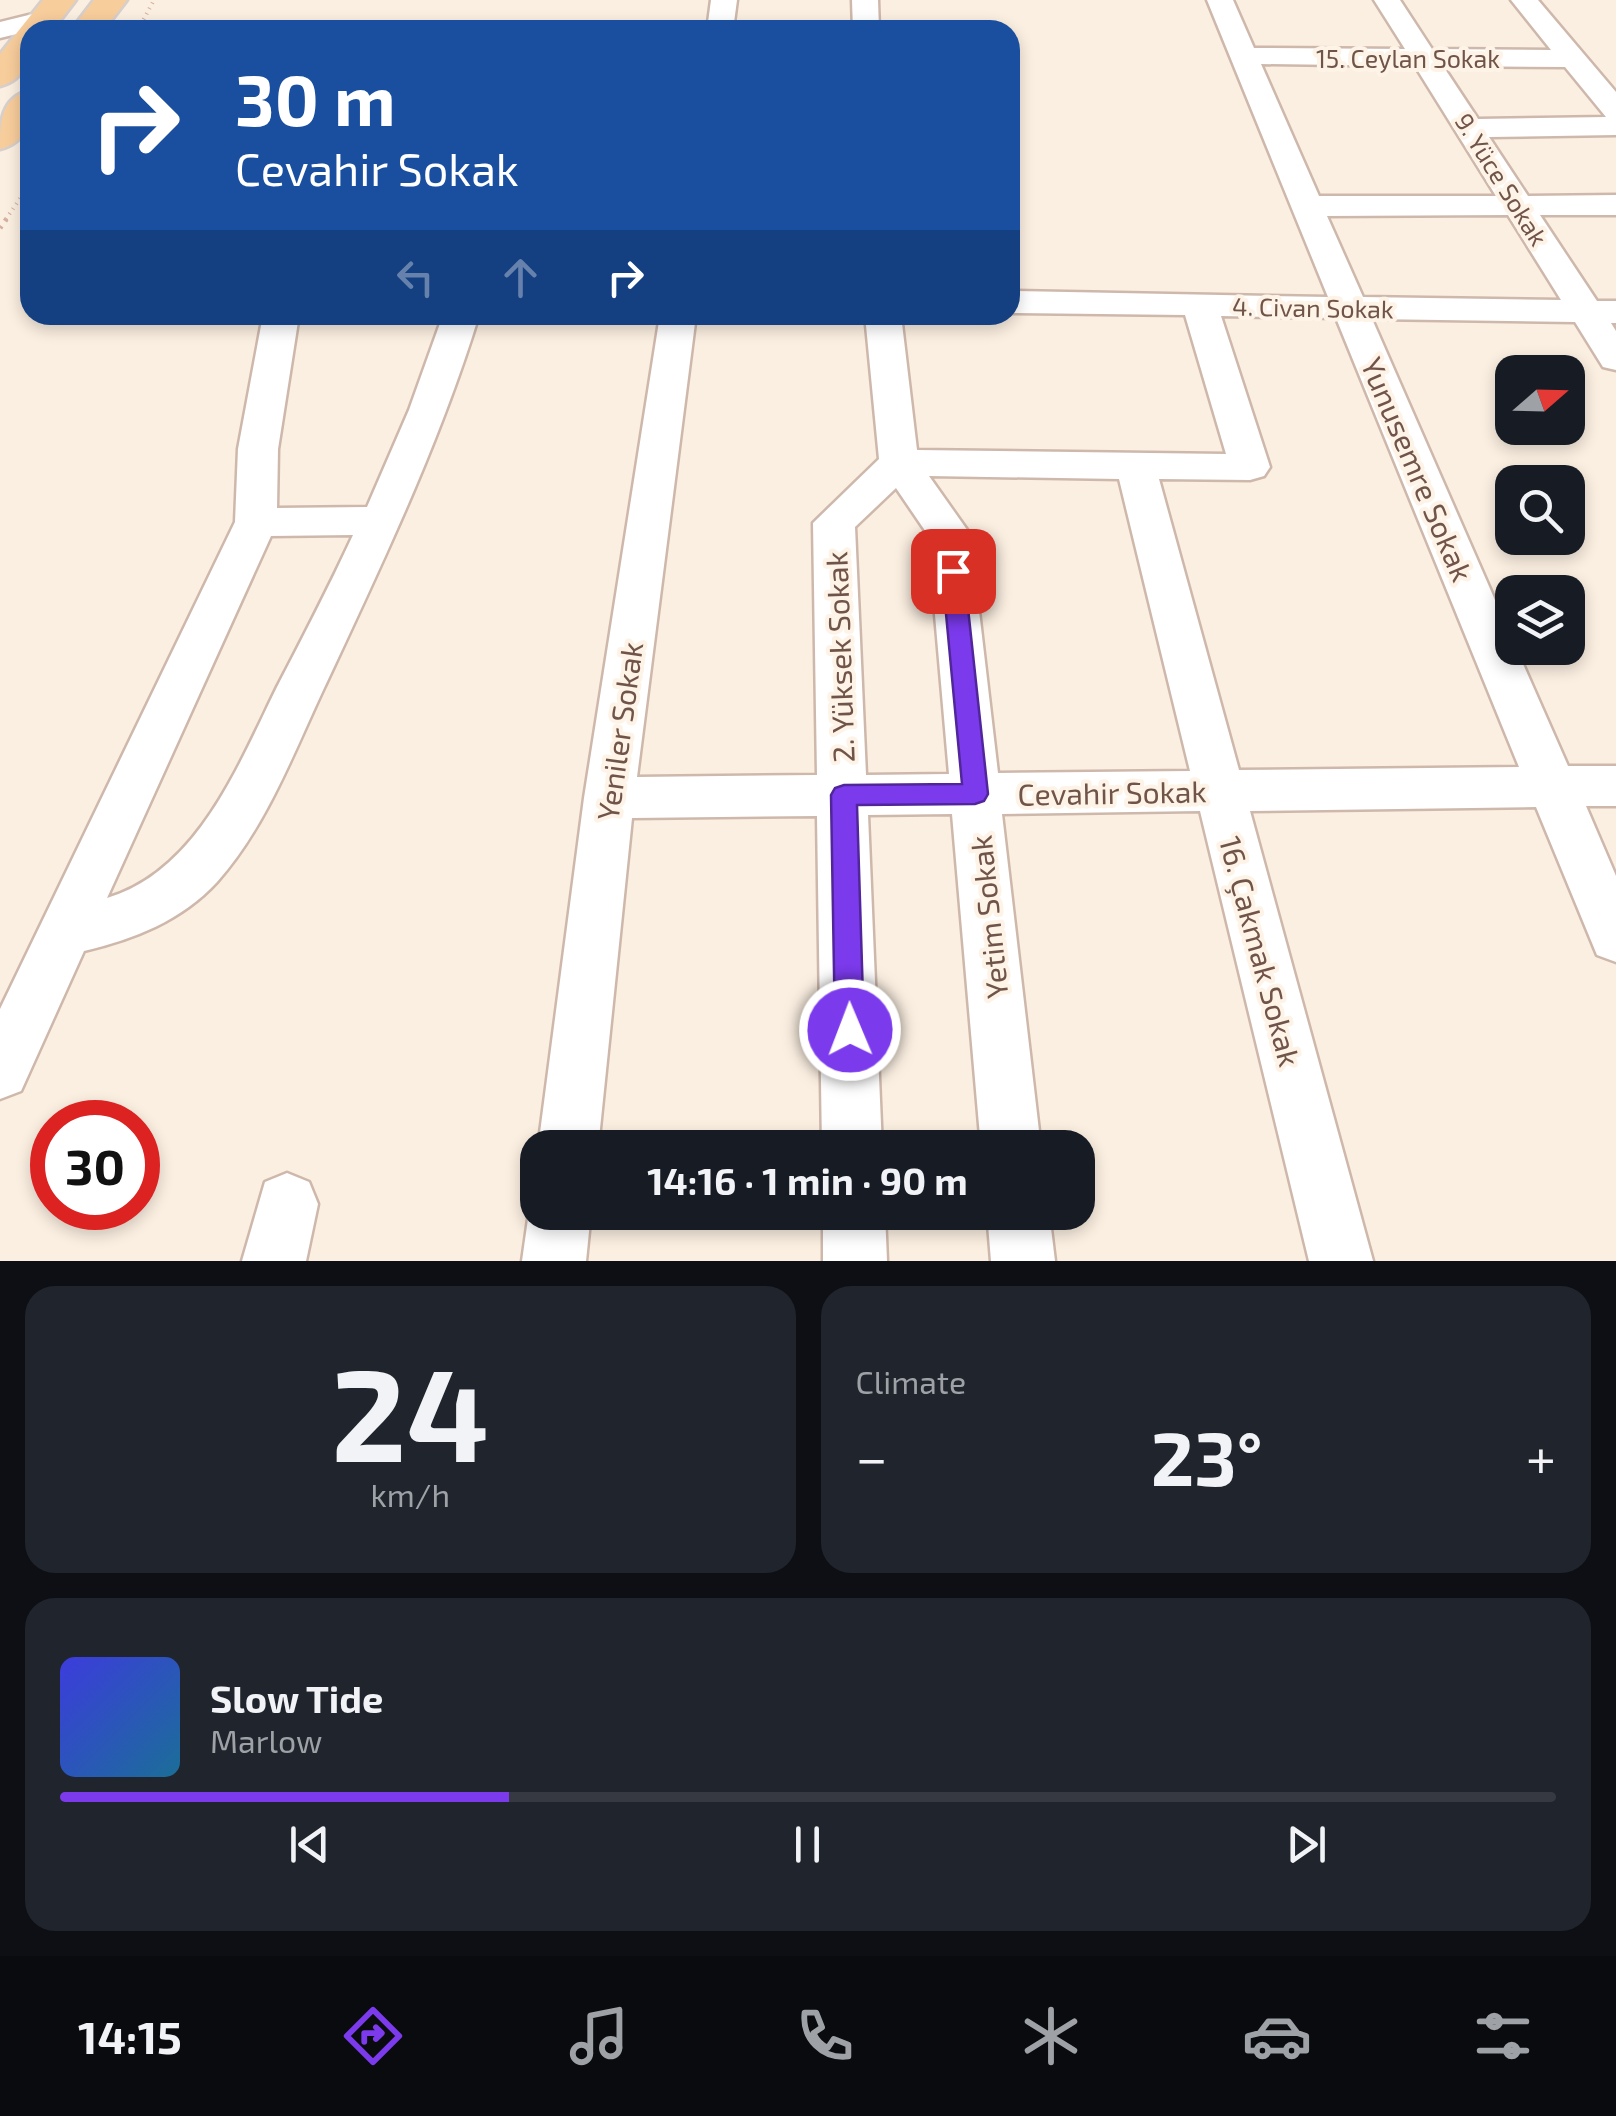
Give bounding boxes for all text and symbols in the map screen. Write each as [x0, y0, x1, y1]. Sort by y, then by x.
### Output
street label: 15. Ceylan Sokak [1316, 43, 1500, 73]
text: 30 m [235, 56, 396, 140]
icon: right [70, 60, 200, 190]
street label: 9. Yüce Sokak [1449, 107, 1555, 251]
text: Cevahir Sokak [235, 141, 519, 195]
icon: left [388, 250, 443, 305]
icon: ahead [493, 250, 548, 305]
icon: right [598, 250, 653, 305]
street label: 4. Civan Sokak [1232, 291, 1394, 323]
street label: Yunusemre Sokak [1355, 352, 1481, 586]
north arrow [1495, 355, 1585, 445]
map controls [1495, 355, 1585, 665]
button: search [1495, 465, 1585, 555]
pin [911, 529, 996, 614]
icon: arrive [926, 544, 981, 599]
street label: 2. Yüksek Sokak [817, 551, 861, 763]
button: layers [1495, 575, 1585, 665]
street label: Yeniler Sokak [589, 639, 649, 823]
street label: Cevahir Sokak [1017, 772, 1207, 812]
street label: 16. Çakmak Sokak [1212, 832, 1309, 1070]
street label: Yetim Sokak [962, 834, 1014, 1000]
position arrow [798, 978, 902, 1082]
speed limit sign: 30 [30, 1100, 160, 1230]
text: 14:16 · 1 min · 90 m [647, 1157, 968, 1203]
text: 24 [331, 1332, 489, 1488]
text: Climate [856, 1362, 966, 1400]
text: 23° [1151, 1411, 1263, 1501]
text: − [856, 1423, 888, 1489]
text: + [1526, 1423, 1556, 1489]
text: km/h [371, 1475, 450, 1513]
text: Slow Tide [210, 1675, 383, 1721]
text: Marlow [210, 1721, 322, 1759]
icon: previous [282, 1817, 337, 1872]
icon: pause [780, 1817, 835, 1872]
icon: next [1279, 1817, 1334, 1872]
icon: directions [338, 2001, 408, 2071]
icon: music [564, 2001, 634, 2071]
icon: phone [790, 2001, 860, 2071]
icon: climate [1016, 2001, 1086, 2071]
icon: car [1242, 2001, 1312, 2071]
icon: filters [1468, 2001, 1538, 2071]
text: 14:15 [78, 2009, 182, 2063]

